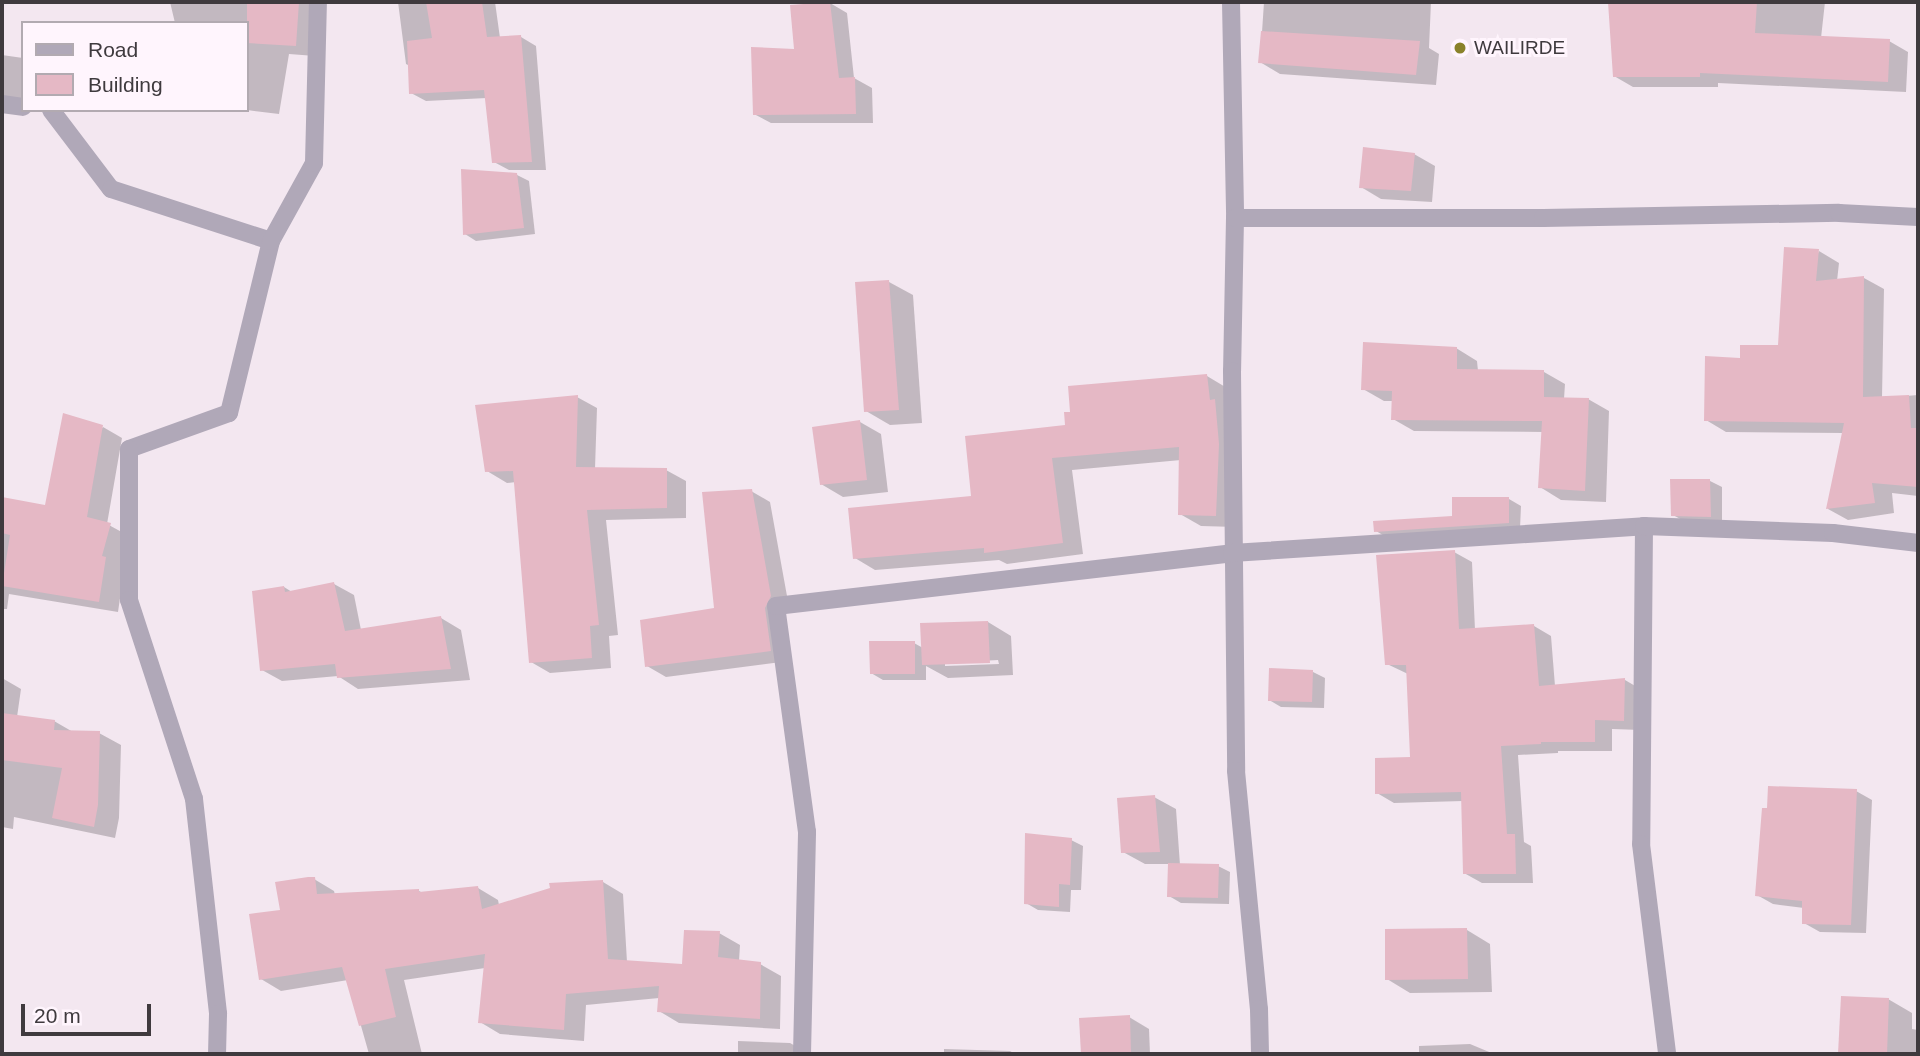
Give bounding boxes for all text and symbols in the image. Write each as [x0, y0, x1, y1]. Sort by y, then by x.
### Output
legend [21, 21, 248, 112]
place label: WAILIRDE [1474, 37, 1565, 59]
text: Road [88, 38, 138, 61]
marker: WAILIRDE [1452, 40, 1468, 56]
text: Building [88, 73, 163, 96]
scale bar [24, 990, 154, 1034]
text: 20 m [34, 1004, 81, 1027]

